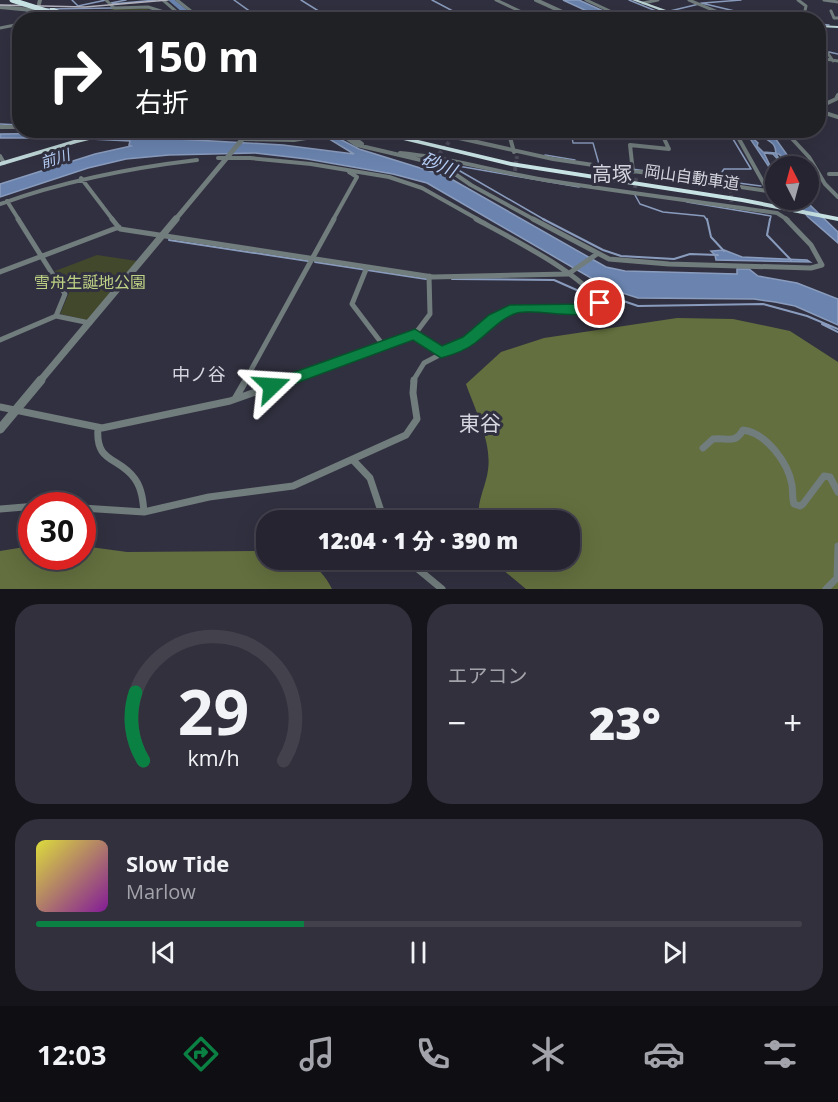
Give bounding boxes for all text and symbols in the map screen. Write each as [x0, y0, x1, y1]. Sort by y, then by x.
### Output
text: 150 m [135, 27, 259, 84]
icon: right [36, 36, 114, 114]
text: 右折 [135, 83, 189, 120]
water label: 前川 [38, 143, 74, 172]
water label: 砂川 [418, 146, 462, 183]
north arrow [765, 156, 819, 210]
map controls [765, 156, 819, 210]
street label: 岡山自動車道 [643, 159, 741, 195]
district label: 高塚 [592, 160, 632, 187]
park label: 雪舟生誕地公園 [34, 271, 146, 293]
pin [574, 277, 625, 328]
icon: arrive [583, 286, 616, 319]
position arrow [240, 354, 304, 418]
district label: 中ノ谷 [172, 362, 226, 386]
district label: 東谷 [459, 409, 501, 437]
speed limit sign: 30 [18, 492, 96, 570]
text: 12:04 · 1 分 · 390 m [318, 525, 518, 555]
text: エアコン [448, 662, 528, 689]
text: 29 [178, 668, 249, 753]
text: 23° [589, 692, 661, 753]
text: − [448, 700, 466, 745]
text: + [783, 700, 802, 745]
text: km/h [187, 743, 239, 772]
text: Slow Tide [126, 848, 229, 878]
text: Marlow [126, 878, 196, 905]
icon: previous [147, 936, 180, 969]
icon: pause [402, 936, 435, 969]
icon: next [658, 936, 691, 969]
icon: directions [180, 1033, 222, 1075]
icon: music [296, 1033, 338, 1075]
icon: phone [412, 1033, 454, 1075]
icon: climate [527, 1033, 569, 1075]
icon: car [643, 1033, 685, 1075]
icon: filters [759, 1033, 801, 1075]
text: 12:03 [37, 1036, 106, 1073]

